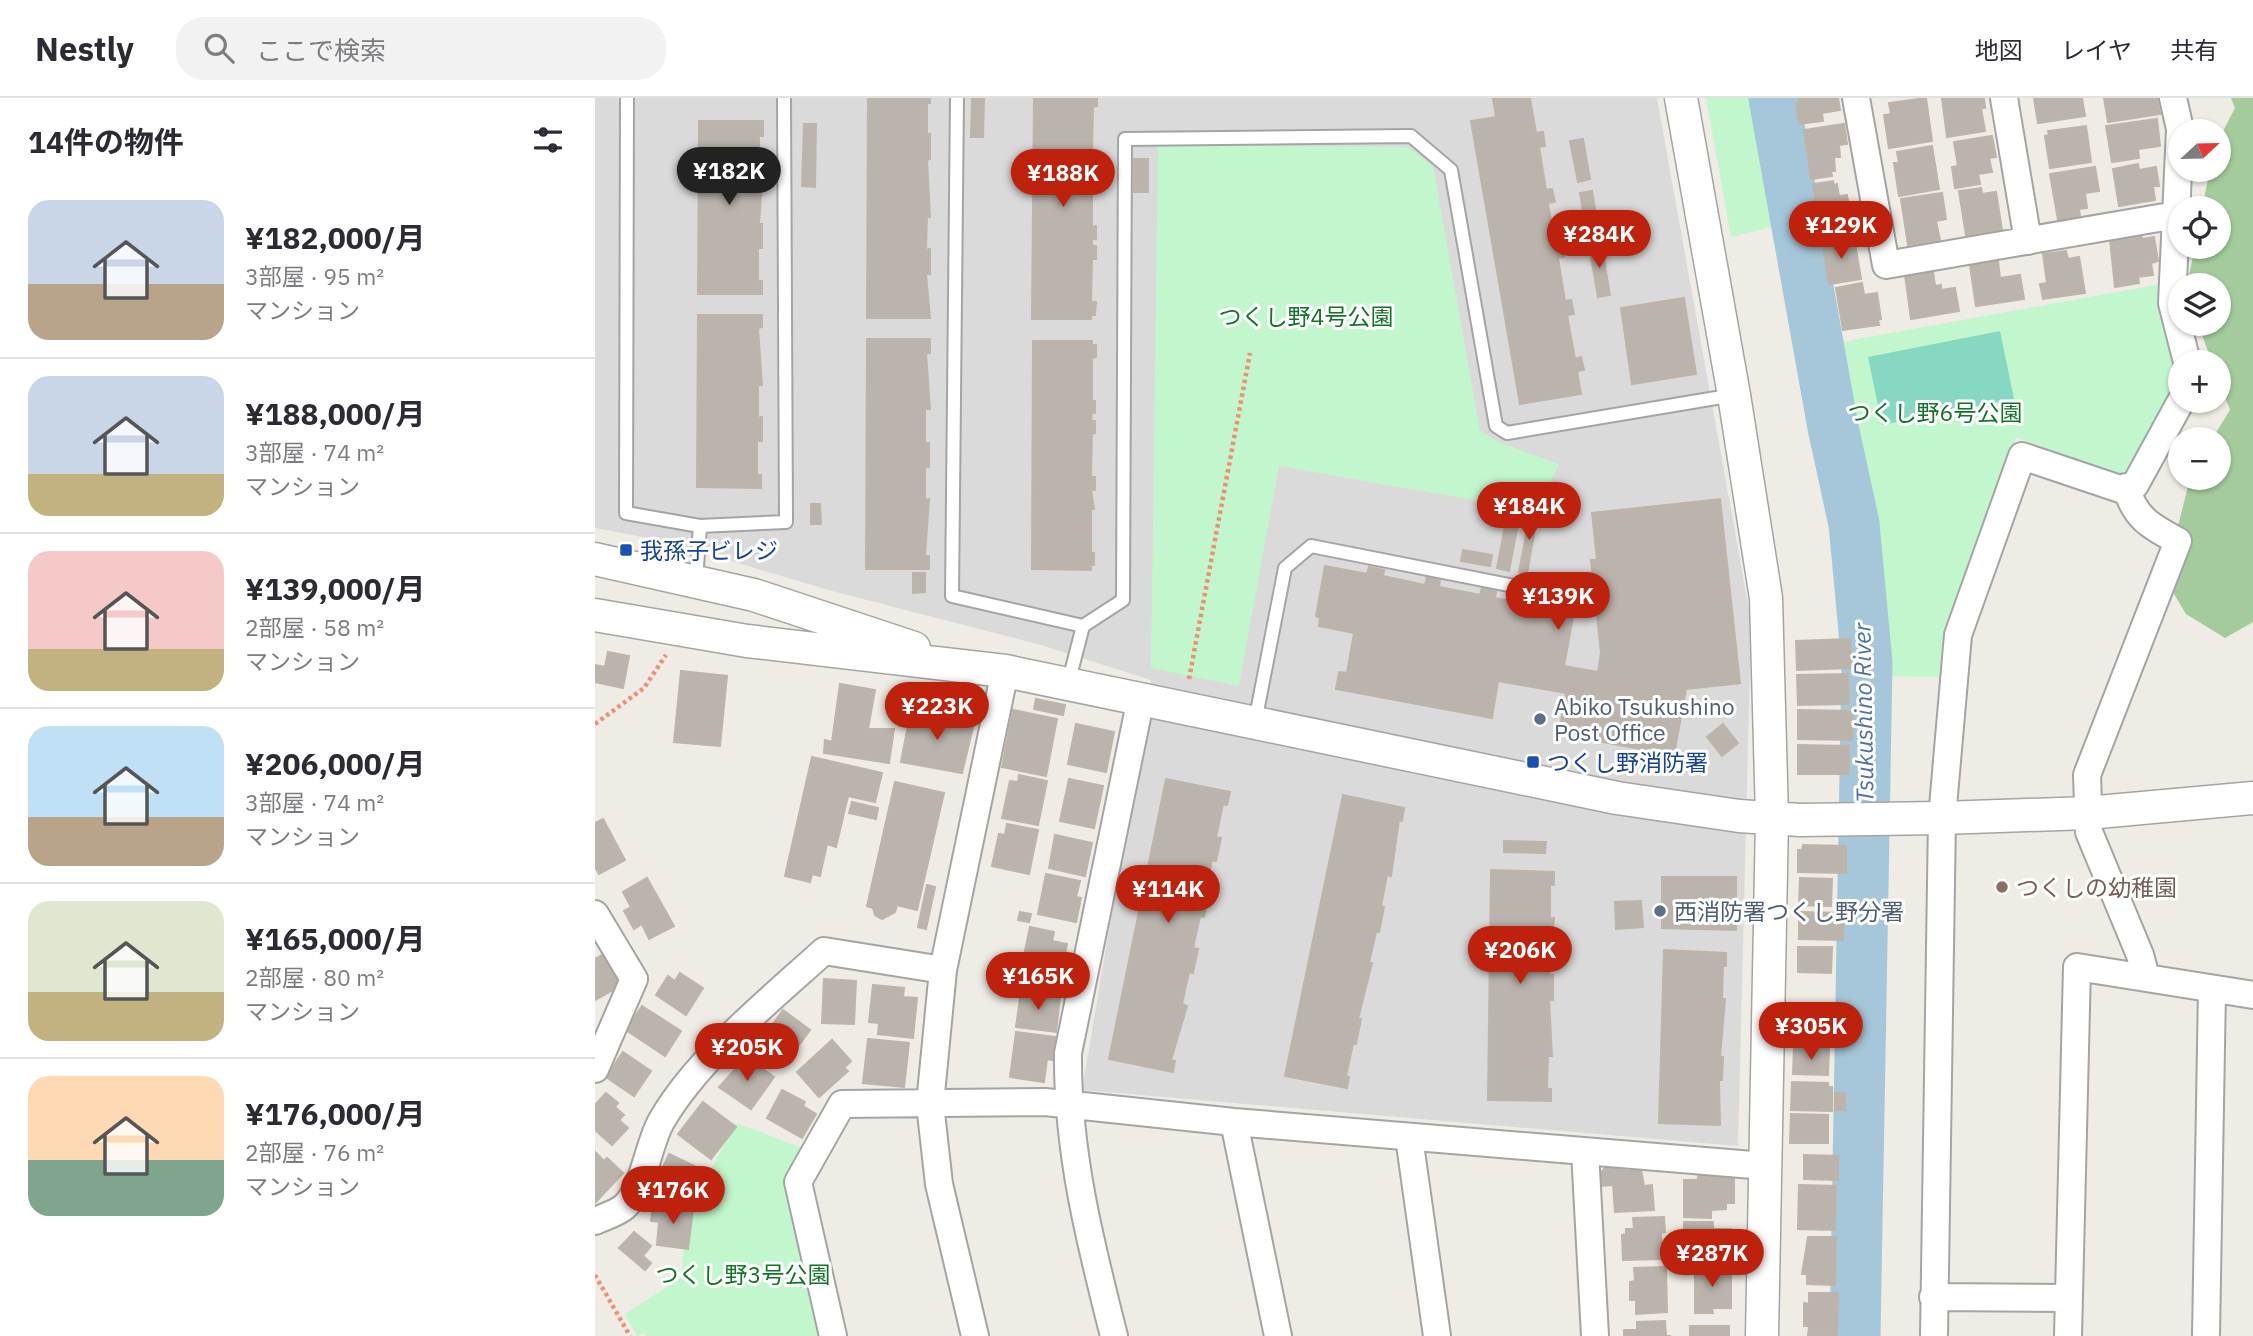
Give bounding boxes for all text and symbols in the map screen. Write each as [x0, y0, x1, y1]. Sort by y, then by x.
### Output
search box [176, 17, 666, 80]
text: Nestly [35, 27, 134, 70]
icon: search [200, 29, 238, 67]
text: ここで検索 [256, 33, 386, 67]
text: 地図 [1975, 34, 2023, 66]
text: レイヤ [2061, 34, 2132, 66]
text: 共有 [2170, 34, 2218, 66]
north arrow [2168, 119, 2231, 182]
map controls [2168, 119, 2231, 490]
icon: filters [529, 121, 567, 159]
text: 14件の物件 [28, 122, 184, 161]
pin: ¥182K [680, 148, 778, 207]
pin: ¥188K [1014, 150, 1112, 209]
text: ¥182K [693, 155, 765, 185]
text: ¥188K [1027, 157, 1099, 187]
button: locate [2168, 196, 2231, 259]
pin: ¥129K [1792, 202, 1890, 261]
text: ¥129K [1805, 209, 1877, 239]
pin: ¥284K [1550, 211, 1648, 270]
text: ¥182,000/月 [245, 218, 426, 257]
text: ¥284K [1563, 218, 1635, 248]
icon: home [84, 228, 168, 312]
text: 3部屋 · 95 m² [245, 261, 384, 291]
button: layers [2168, 273, 2231, 336]
text: マンション [245, 295, 360, 325]
park label: つくし野4号公園 [1219, 301, 1393, 331]
button: + [2168, 350, 2231, 413]
text: ¥188,000/月 [245, 394, 426, 433]
park label: つくし野6号公園 [1848, 397, 2022, 427]
icon: home [84, 404, 168, 488]
button: − [2168, 427, 2231, 490]
text: 3部屋 · 74 m² [245, 437, 384, 467]
text: マンション [245, 471, 360, 501]
pin: ¥184K [1480, 482, 1578, 542]
text: ¥184K [1493, 490, 1565, 520]
place label: 我孫子ビレジ [640, 535, 778, 565]
marker: 我孫子ビレジ [618, 542, 634, 558]
text: ¥139,000/月 [245, 569, 426, 608]
pin: ¥139K [1509, 573, 1607, 632]
icon: home [84, 579, 168, 663]
text: ¥139K [1522, 580, 1594, 610]
text: 2部屋 · 58 m² [245, 612, 384, 642]
water label: Tsukushino River [1845, 621, 1881, 803]
text: マンション [245, 646, 360, 676]
pin: ¥223K [888, 682, 986, 742]
text: ¥223K [901, 690, 973, 720]
place label: Abiko Tsukushino Post Office [1554, 691, 1735, 747]
marker: Abiko Tsukushino Post Office [1532, 711, 1548, 727]
text: ¥206,000/月 [245, 744, 426, 783]
place label: つくし野消防署 [1547, 747, 1708, 777]
icon: home [84, 754, 168, 838]
marker: つくし野消防署 [1525, 754, 1541, 770]
text: 3部屋 · 74 m² [245, 787, 384, 817]
text: マンション [245, 821, 360, 851]
pin: ¥114K [1119, 866, 1217, 925]
place label: つくしの幼稚園 [2016, 872, 2177, 902]
text: ¥114K [1132, 873, 1204, 903]
marker: つくしの幼稚園 [1994, 879, 2010, 895]
place label: 西消防署つくし野分署 [1674, 896, 1904, 926]
marker: 西消防署つくし野分署 [1652, 903, 1668, 919]
text: ¥165,000/月 [245, 919, 426, 958]
pin: ¥206K [1471, 926, 1569, 986]
icon: home [84, 929, 168, 1013]
text: ¥206K [1484, 934, 1556, 964]
pin: ¥165K [989, 953, 1087, 1012]
text: ¥165K [1002, 960, 1074, 990]
text: 2部屋 · 80 m² [245, 962, 384, 992]
text: マンション [245, 996, 360, 1026]
pin: ¥305K [1762, 1002, 1860, 1062]
text: ¥305K [1775, 1010, 1847, 1040]
pin: ¥205K [698, 1024, 796, 1083]
text: ¥205K [711, 1031, 783, 1061]
text: ¥176,000/月 [245, 1094, 426, 1133]
icon: home [84, 1104, 168, 1188]
text: 2部屋 · 76 m² [245, 1137, 384, 1167]
pin: ¥176K [624, 1166, 722, 1226]
text: マンション [245, 1171, 360, 1201]
text: ¥176K [637, 1174, 709, 1204]
pin: ¥287K [1663, 1230, 1761, 1289]
text: ¥287K [1676, 1237, 1748, 1267]
park label: つくし野3号公園 [656, 1259, 830, 1289]

